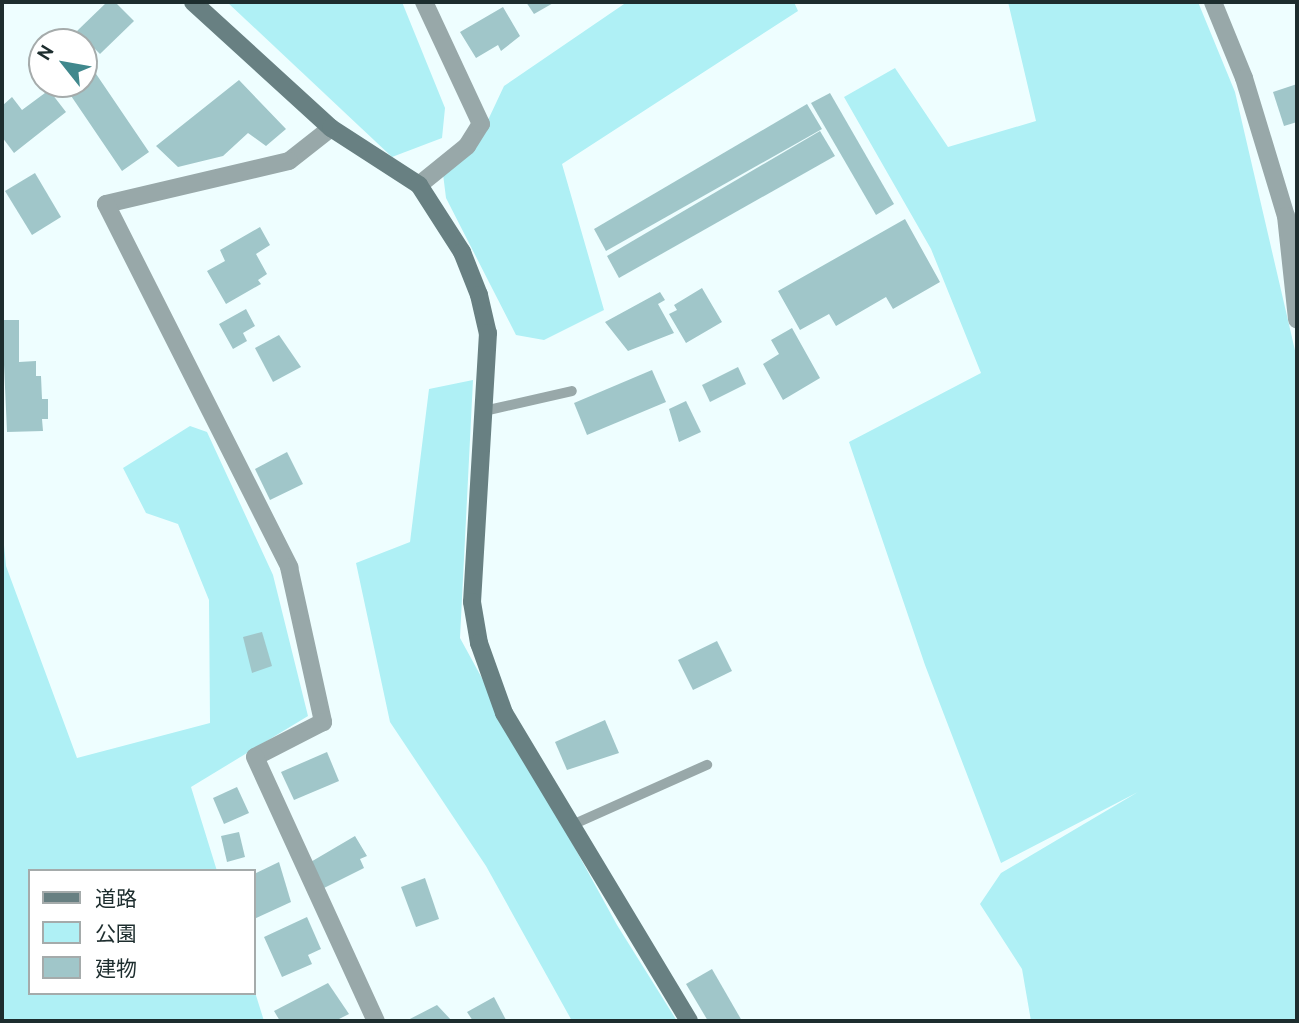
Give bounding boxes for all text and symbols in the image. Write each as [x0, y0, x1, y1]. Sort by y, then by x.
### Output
north arrow [28, 28, 98, 98]
text: N [33, 41, 61, 65]
legend [28, 869, 256, 995]
text: 道路 [95, 887, 137, 914]
text: 公園 [95, 922, 137, 949]
text: 建物 [95, 957, 137, 984]

